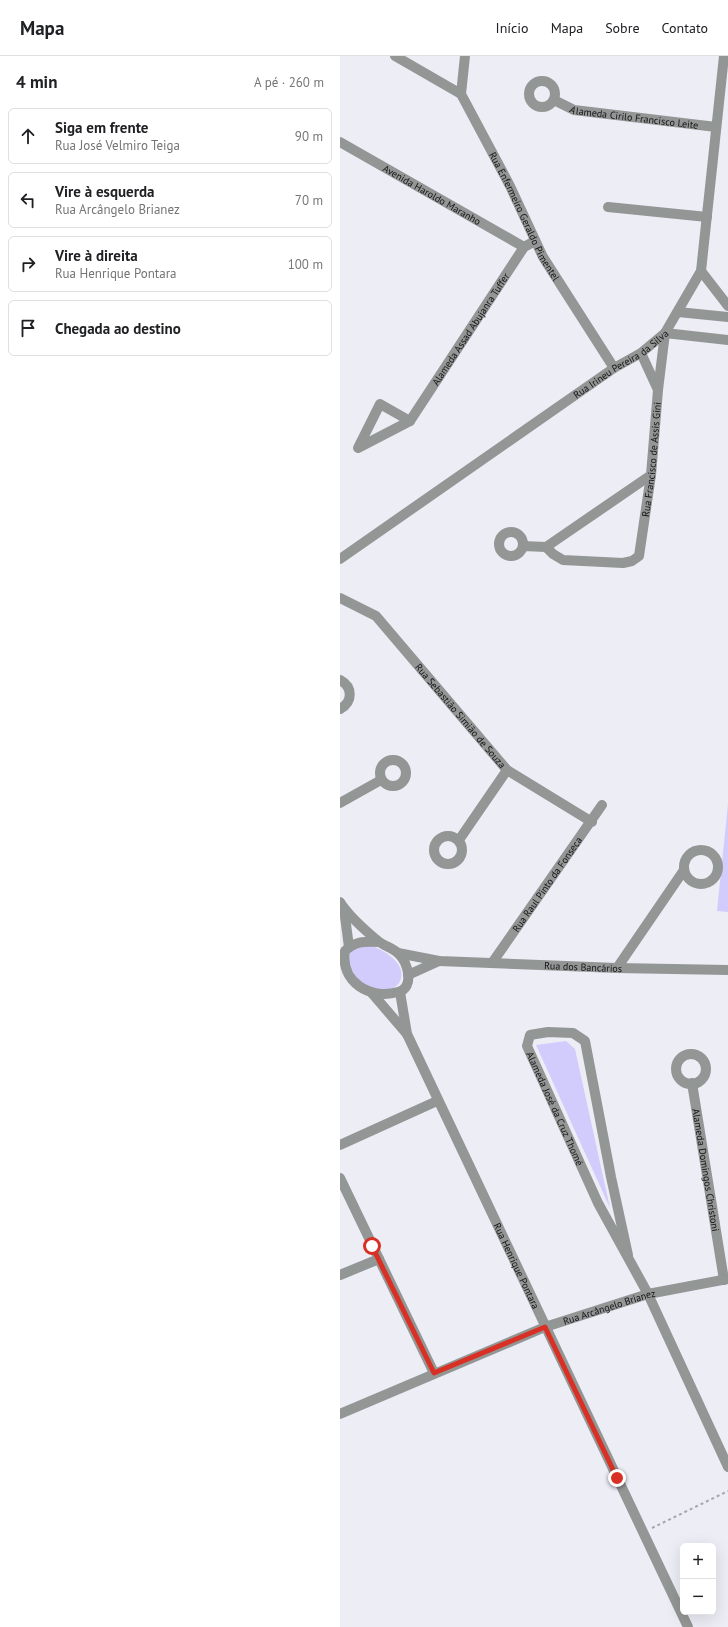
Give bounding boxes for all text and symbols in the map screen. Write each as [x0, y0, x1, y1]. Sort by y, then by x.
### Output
text: Mapa [20, 16, 64, 40]
text: Início [496, 19, 529, 37]
text: Mapa [551, 19, 583, 37]
text: Sobre [605, 19, 640, 37]
text: Contato [662, 19, 708, 37]
text: 4 min [16, 71, 57, 93]
text: A pé · 260 m [254, 74, 324, 91]
street label: Alameda Cirilo Francisco Leite [568, 102, 699, 131]
text: Siga em frente [55, 118, 148, 137]
icon: ahead [17, 125, 39, 147]
text: 90 m [295, 128, 323, 145]
text: Rua José Velmiro Teiga [55, 137, 180, 154]
street label: Rua Enfermeiro Geraldo Pimentel [486, 149, 563, 283]
street label: Avenida Haroldo Maranho [381, 161, 483, 228]
text: Vire à esquerda [55, 182, 154, 201]
icon: left [17, 189, 39, 211]
text: 70 m [295, 192, 323, 209]
text: Rua Arcângelo Brianez [55, 201, 180, 218]
text: Vire à direita [55, 246, 138, 265]
icon: right [17, 253, 39, 275]
text: 100 m [288, 256, 323, 273]
text: Rua Henrique Pontara [55, 265, 177, 282]
street label: Alameda Assad Abujanra Tuffer [429, 270, 512, 388]
icon: arrive [17, 317, 39, 339]
text: Chegada ao destino [55, 319, 181, 338]
street label: Rua Irineu Pereira da Silva [571, 327, 671, 401]
street label: Rua Francisco de Assis Gini [638, 401, 663, 518]
street label: Rua Sebastião Simião de Souza [413, 661, 509, 771]
street label: Rua Raul Pinto da Fonseca [509, 834, 585, 935]
street label: Rua dos Bancários [544, 959, 622, 975]
street label: Alameda José da Cruz Thomé [524, 1049, 587, 1168]
street label: Alameda Domingos Christoni [690, 1108, 722, 1232]
street label: Rua Henrique Pontara [491, 1221, 543, 1311]
route start [363, 1237, 381, 1255]
street label: Rua Arcângelo Brianez [561, 1286, 656, 1327]
route end [608, 1469, 626, 1487]
map controls [680, 1543, 716, 1615]
button: + [680, 1543, 716, 1579]
button: − [680, 1579, 716, 1615]

